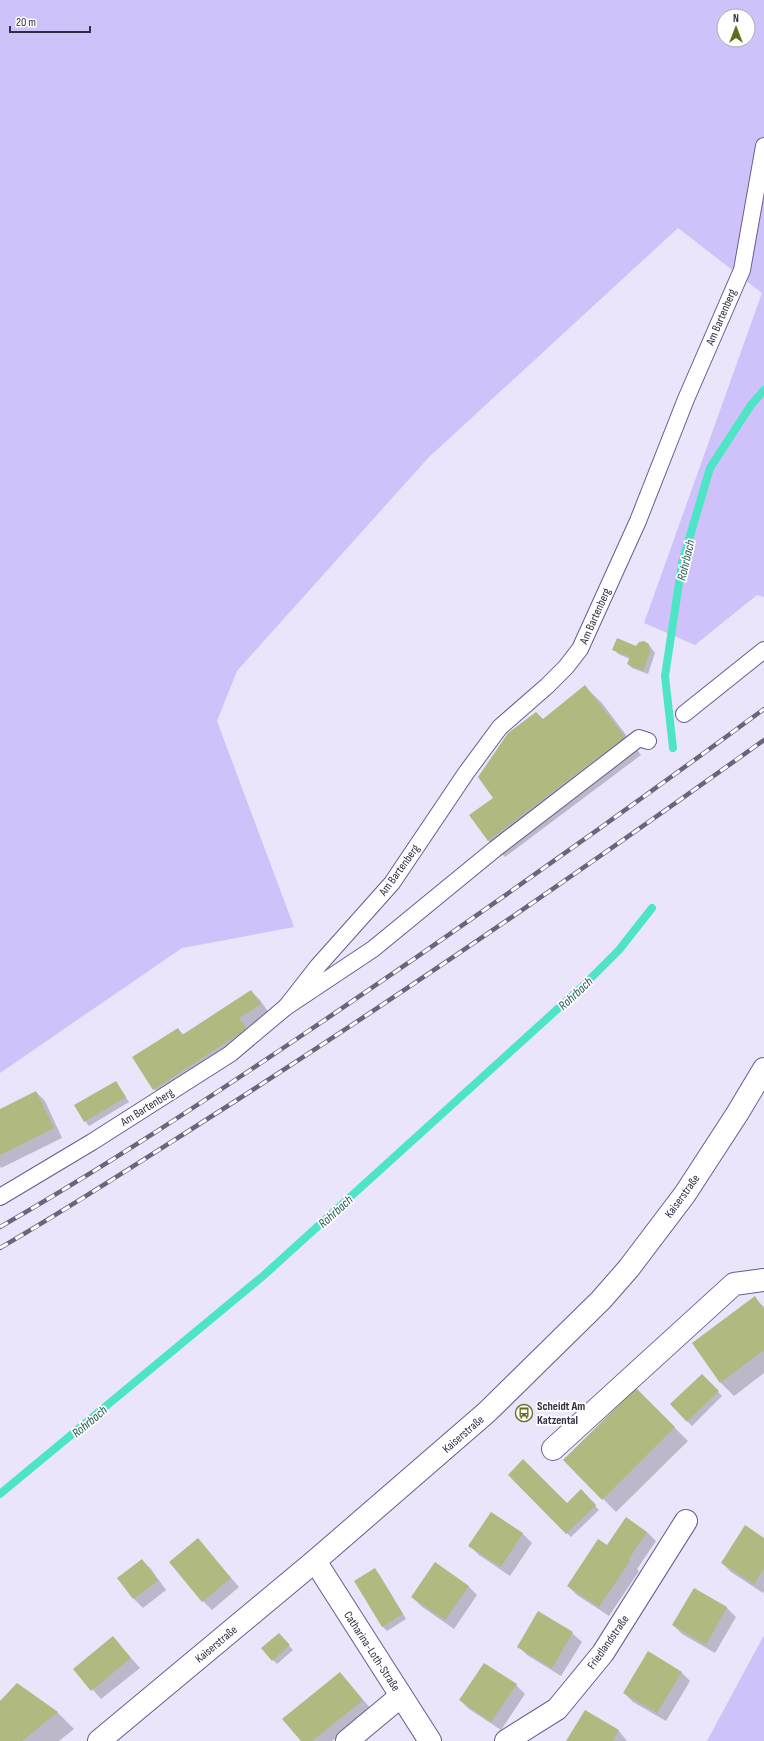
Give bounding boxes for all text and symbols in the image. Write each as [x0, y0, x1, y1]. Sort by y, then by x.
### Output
scale bar [10, 8, 90, 34]
north arrow [716, 8, 756, 48]
text: N [733, 12, 739, 25]
text: 20 m [16, 15, 36, 30]
street label: Am Bartenberg [702, 287, 740, 349]
water label: Rohrbach [674, 538, 699, 582]
street label: Am Bartenberg [576, 586, 615, 647]
street label: Am Bartenberg [375, 842, 423, 900]
water label: Rohrbach [555, 973, 597, 1014]
street label: Am Bartenberg [117, 1085, 177, 1130]
street label: Kaiserstraße [662, 1171, 703, 1221]
water label: Rohrbach [315, 1192, 357, 1231]
place label: Scheidt Am Katzental [537, 1399, 585, 1428]
water label: Rohrbach [69, 1402, 111, 1441]
bus stop icon: Scheidt Am Katzental [514, 1403, 534, 1423]
street label: Kaiserstraße [439, 1412, 487, 1457]
street label: Catharina-Loth-Straße [340, 1608, 403, 1694]
street label: Friedlandstraße [584, 1612, 633, 1672]
street label: Kaiserstraße [192, 1622, 241, 1666]

